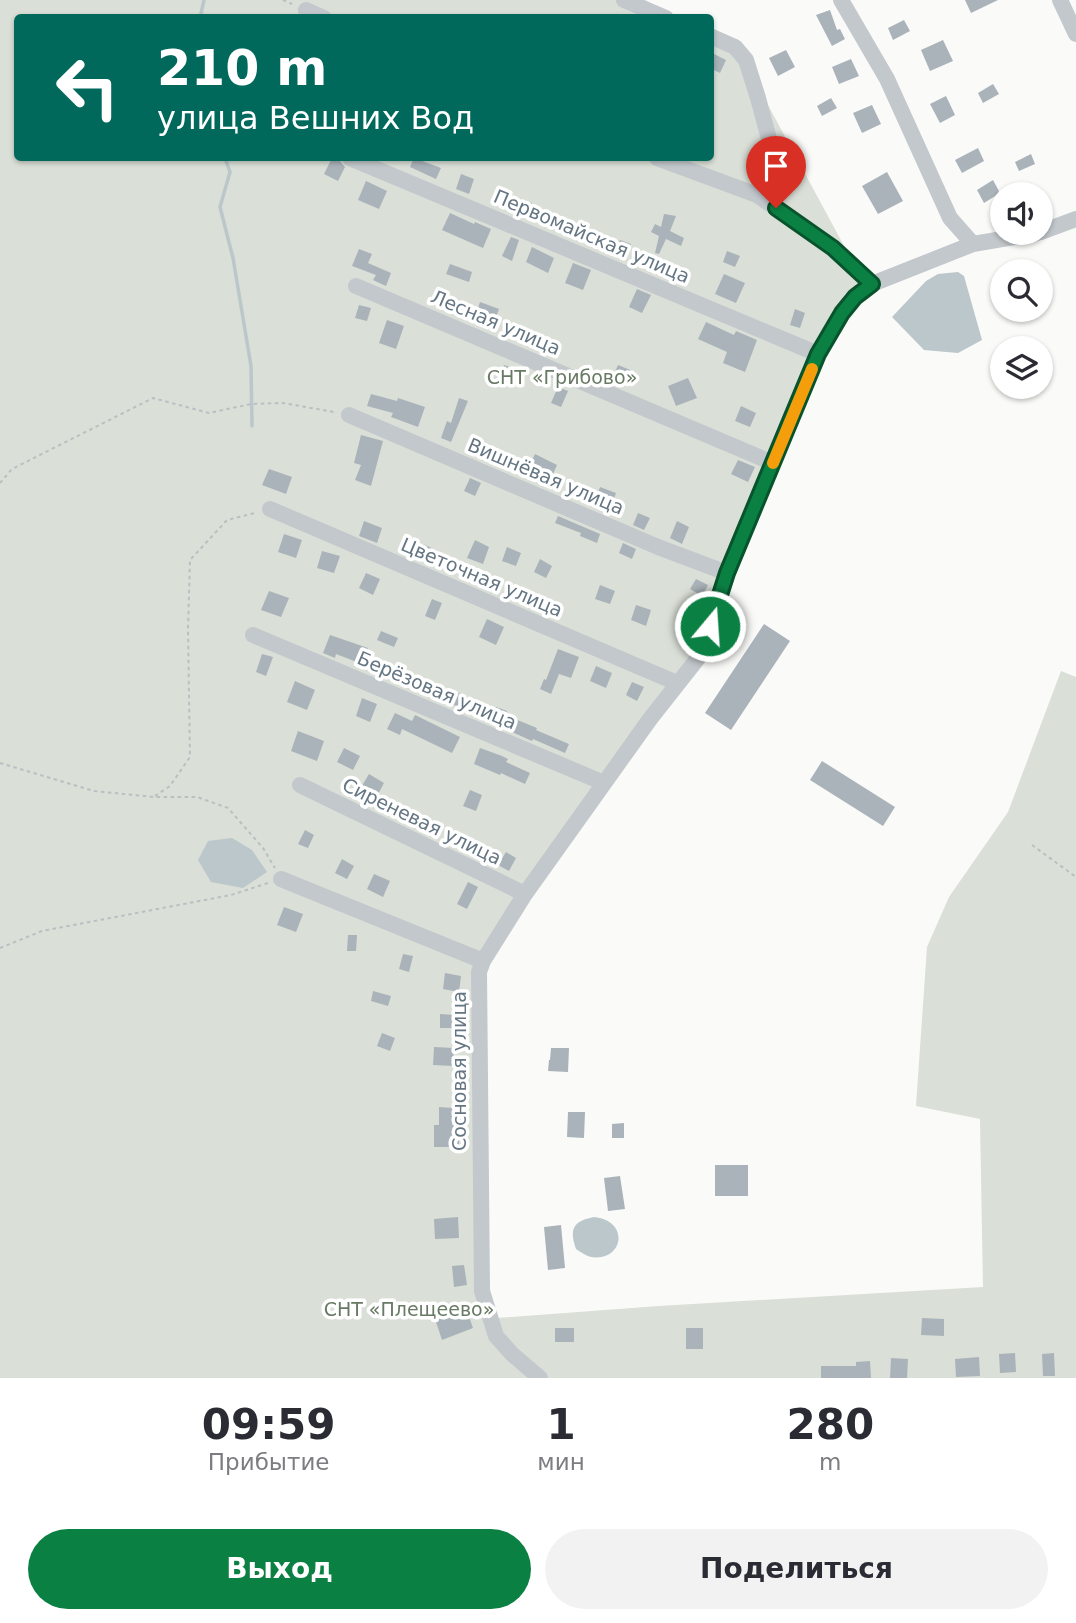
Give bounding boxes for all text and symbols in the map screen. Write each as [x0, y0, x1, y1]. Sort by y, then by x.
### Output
text: 210 m [157, 40, 327, 97]
icon: left [42, 42, 133, 133]
text: улица Вешних Вод [157, 99, 474, 137]
pin [746, 136, 806, 208]
icon: arrive [757, 147, 795, 185]
map controls [990, 182, 1053, 399]
button: sound [990, 182, 1053, 245]
street label: Первомайская улица [491, 185, 693, 287]
button: search [990, 259, 1053, 322]
street label: Лесная улица [428, 285, 564, 359]
button: layers [990, 336, 1053, 399]
park label: СНТ «Грибово» [487, 366, 637, 388]
street label: Вишнёвая улица [465, 433, 627, 519]
street label: Цветочная улица [398, 533, 566, 621]
position arrow [673, 589, 747, 663]
street label: Берёзовая улица [354, 647, 520, 733]
street label: Сиреневая улица [339, 773, 505, 869]
street label: Сосновая улица [448, 991, 470, 1151]
park label: СНТ «Плещеево» [324, 1298, 494, 1320]
text: 09:59 [202, 1400, 336, 1449]
text: 1 [546, 1400, 576, 1449]
text: 280 [786, 1400, 874, 1449]
text: Прибытие [208, 1449, 330, 1475]
text: мин [537, 1449, 585, 1475]
text: m [819, 1449, 842, 1475]
button: Выход [28, 1529, 531, 1609]
button: Поделиться [545, 1529, 1048, 1609]

